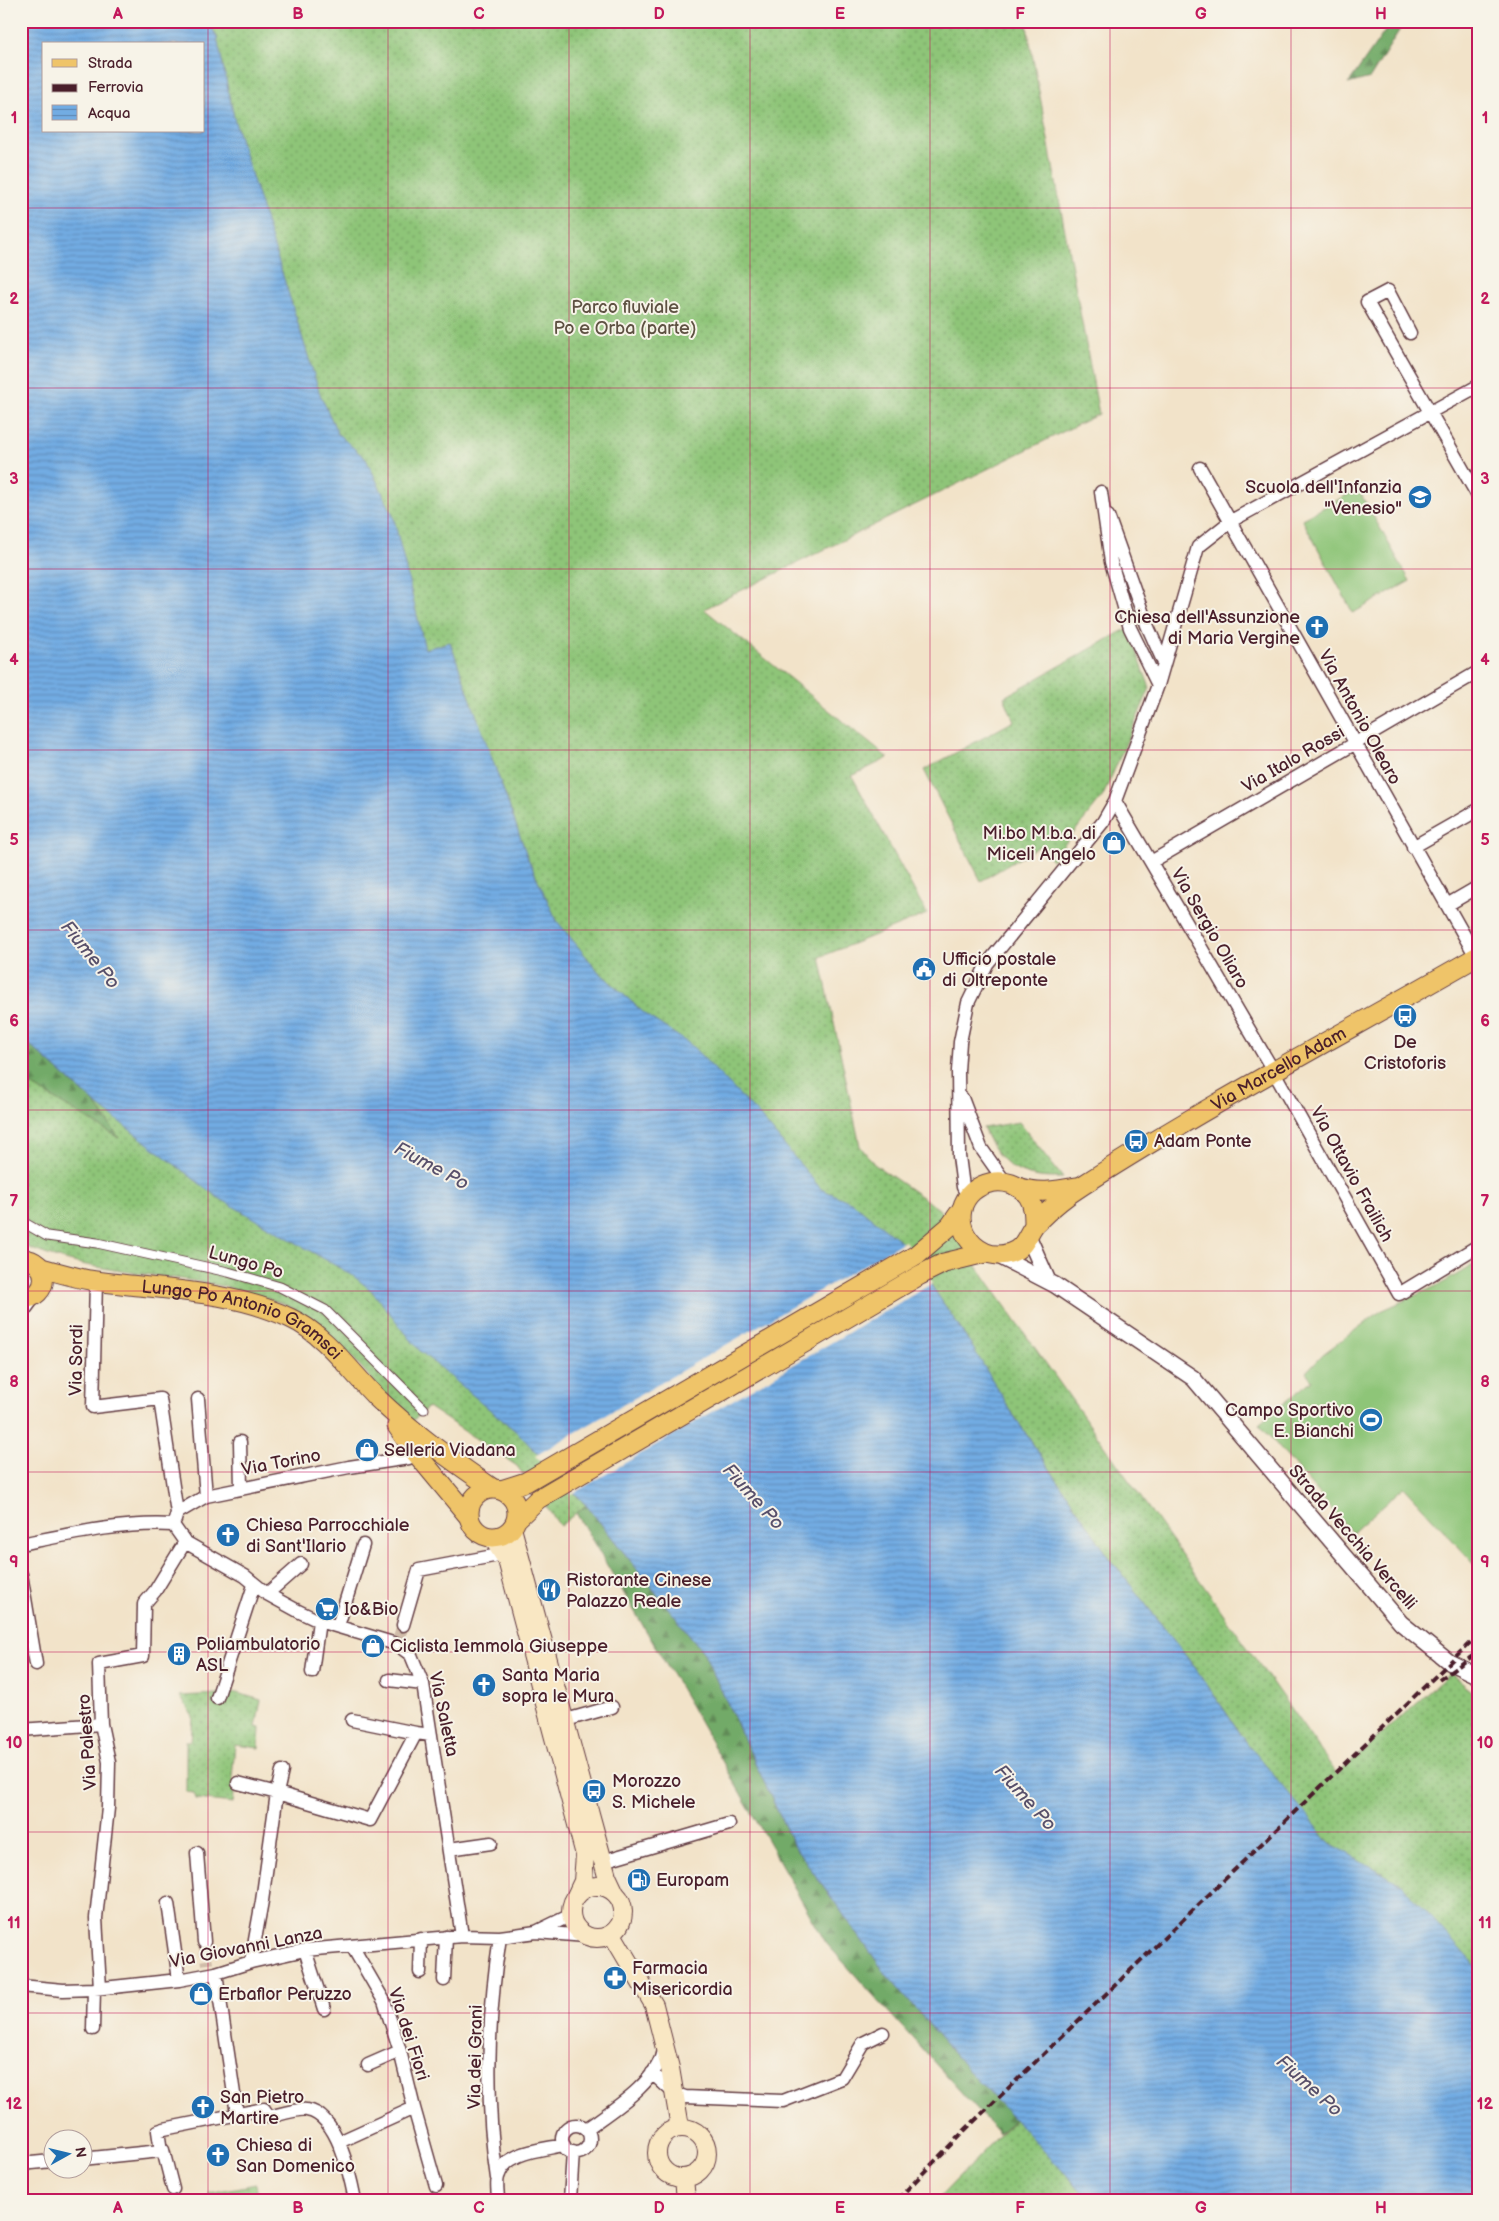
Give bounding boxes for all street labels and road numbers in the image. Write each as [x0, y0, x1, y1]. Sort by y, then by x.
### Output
street label: Via Antonio Olearo [1314, 646, 1405, 788]
street label: Via Italo Rossi [1238, 722, 1348, 797]
street label: Via Sergio Oliaro [1166, 864, 1253, 992]
street label: Via Marcello Adam [1208, 1023, 1350, 1116]
street label: Via Ottavio Frailich [1306, 1103, 1398, 1246]
street label: Lungo Po [206, 1242, 286, 1283]
street label: Lungo Po Antonio Gramsci [140, 1276, 346, 1364]
street label: Via Sordi [65, 1324, 88, 1396]
street label: Via Torino [240, 1445, 322, 1480]
street label: Strada Vecchia Vercelli [1284, 1461, 1421, 1614]
street label: Via Saletta [424, 1670, 463, 1759]
street label: Via Palestro [74, 1693, 101, 1791]
street label: Via Giovanni Lanza [168, 1922, 324, 1973]
street label: Via dei Fiori [384, 1985, 433, 2083]
street label: Via dei Grani [464, 2005, 487, 2110]

